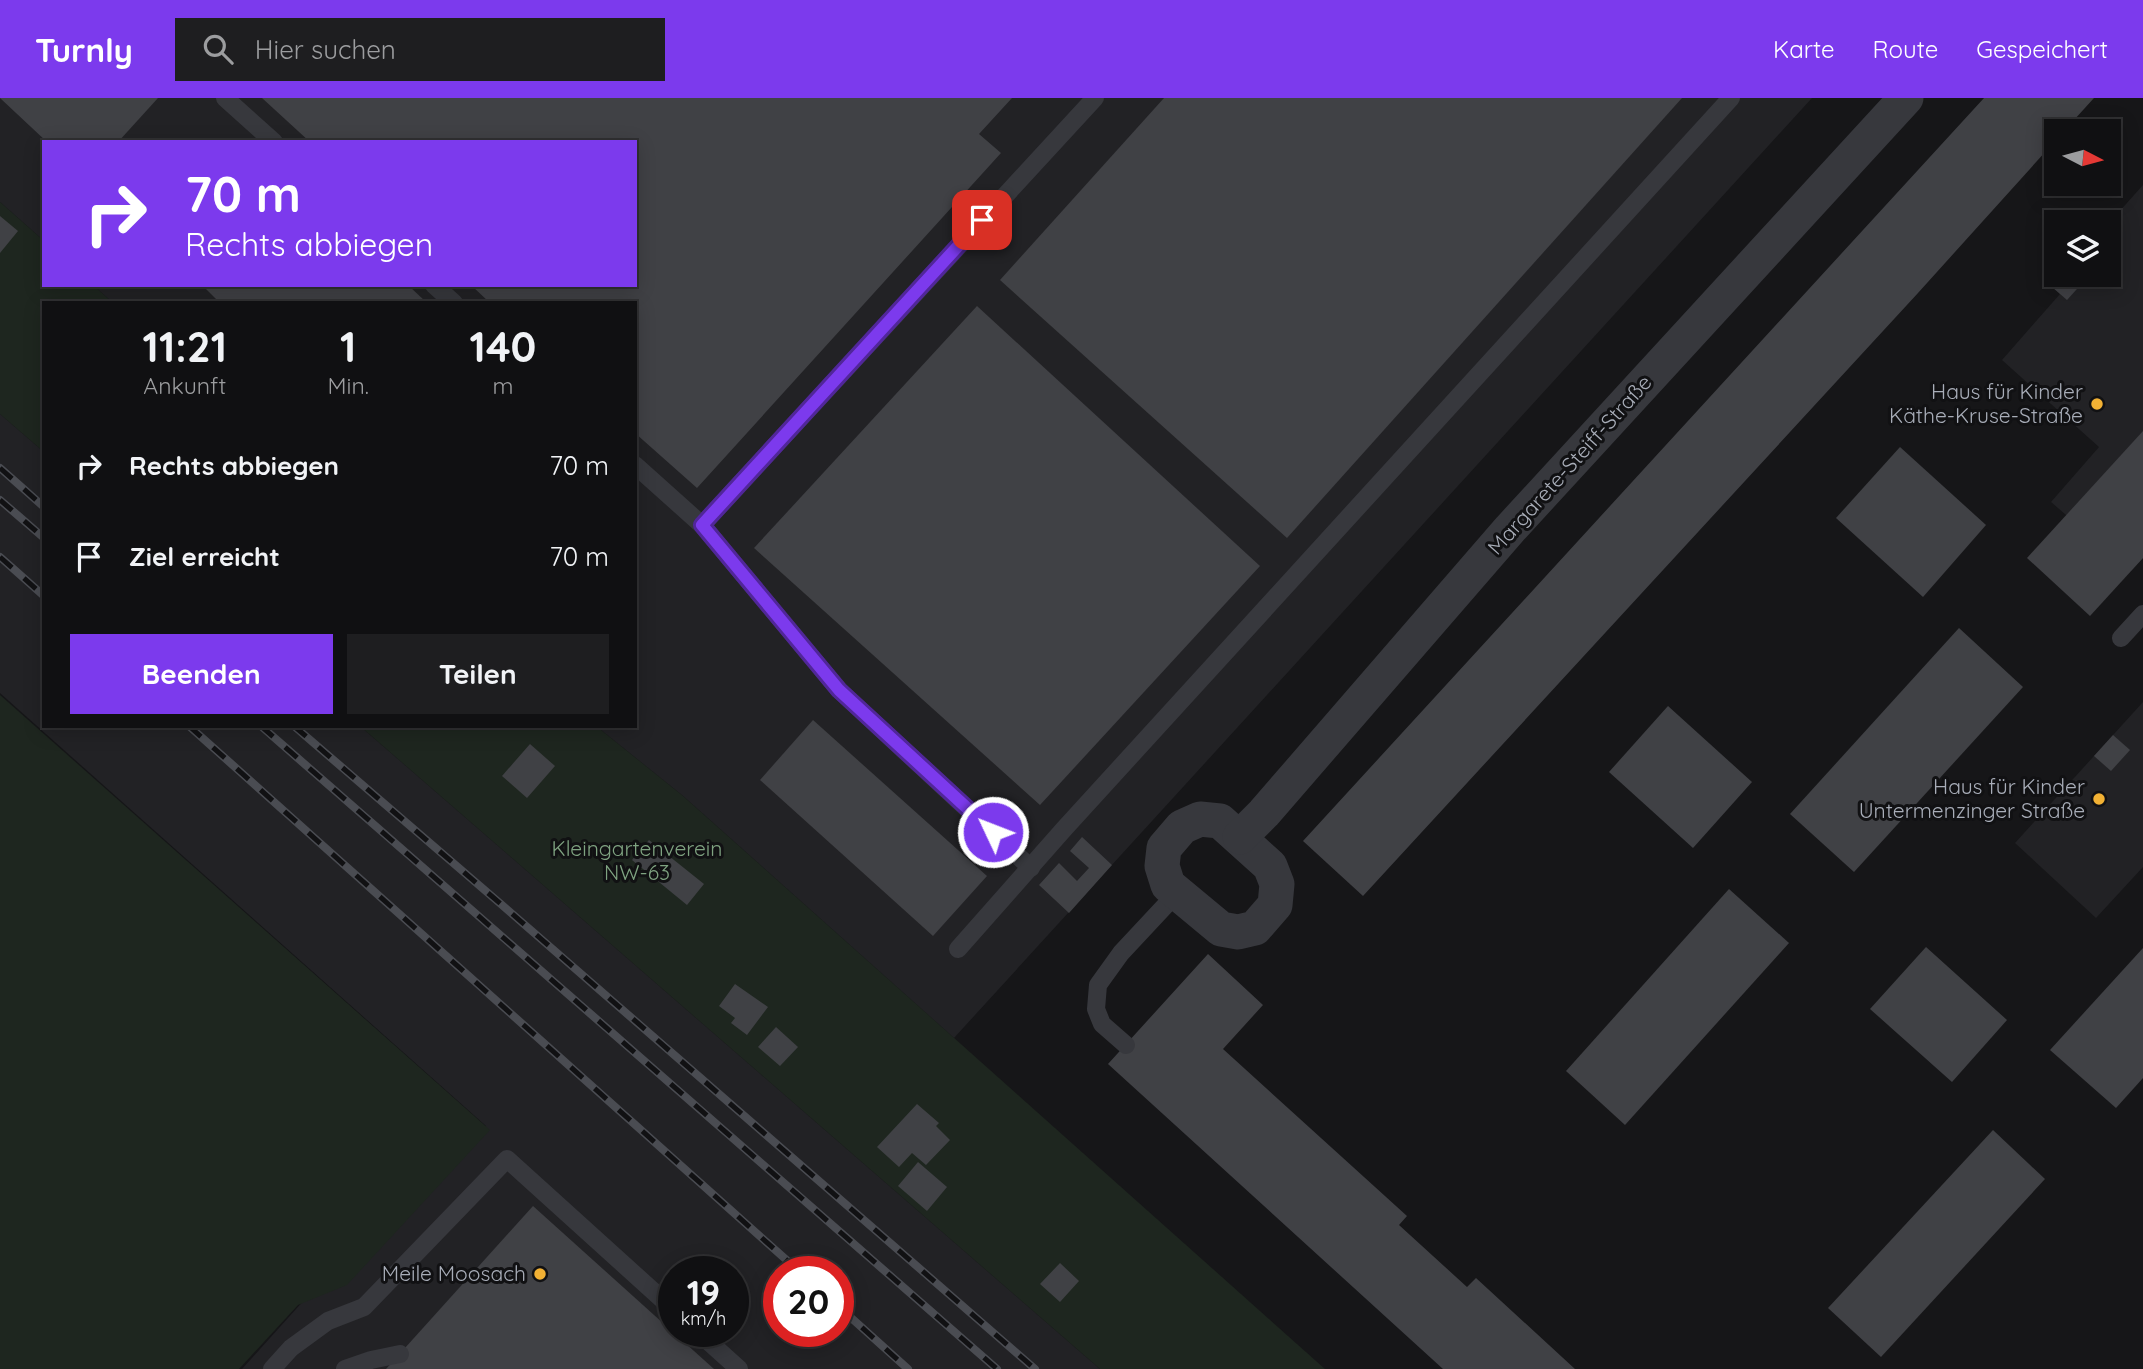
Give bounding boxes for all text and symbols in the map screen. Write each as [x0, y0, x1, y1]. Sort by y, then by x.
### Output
search box [175, 18, 665, 81]
text: Turnly [35, 29, 133, 70]
icon: search [199, 30, 237, 68]
text: Hier suchen [255, 33, 396, 66]
text: Karte [1773, 34, 1835, 64]
text: Route [1873, 34, 1938, 64]
text: Gespeichert [1976, 34, 2108, 64]
north arrow [2044, 119, 2121, 196]
map controls [2044, 119, 2121, 287]
text: 70 m [185, 163, 301, 224]
icon: right [70, 168, 161, 259]
pin [952, 190, 1012, 250]
icon: arrive [963, 201, 1001, 239]
button: layers [2044, 210, 2121, 287]
text: Rechts abbiegen [185, 224, 433, 264]
text: 11:21 [143, 320, 227, 373]
text: 1 [340, 320, 356, 373]
text: 140 [470, 320, 536, 373]
street label: Margarete-Steiff-Straße [1482, 369, 1657, 559]
text: Ankunft [143, 371, 226, 400]
text: Min. [328, 371, 369, 400]
text: m [493, 371, 513, 400]
place label: Haus für Kinder Käthe-Kruse-Straße [1889, 378, 2083, 428]
marker: Haus für Kinder Käthe-Kruse-Straße [2089, 396, 2105, 412]
icon: right [70, 447, 108, 485]
text: Rechts abbiegen [129, 449, 339, 482]
text: 70 m [549, 449, 609, 482]
icon: arrive [70, 538, 108, 576]
text: Ziel erreicht [129, 540, 280, 573]
text: 70 m [549, 540, 609, 573]
button: Beenden [70, 634, 333, 714]
button: Teilen [347, 634, 609, 714]
place label: Haus für Kinder Untermenzinger Straße [1859, 773, 2085, 823]
marker: Haus für Kinder Untermenzinger Straße [2091, 791, 2107, 807]
position arrow [956, 795, 1030, 869]
park label: Kleingartenverein NW-63 [551, 835, 723, 885]
speed limit sign: 20 [763, 1256, 854, 1347]
place label: Meile Moosach [382, 1260, 526, 1286]
marker: Meile Moosach [532, 1266, 548, 1282]
text: 19 [687, 1270, 720, 1314]
text: km/h [681, 1307, 726, 1330]

